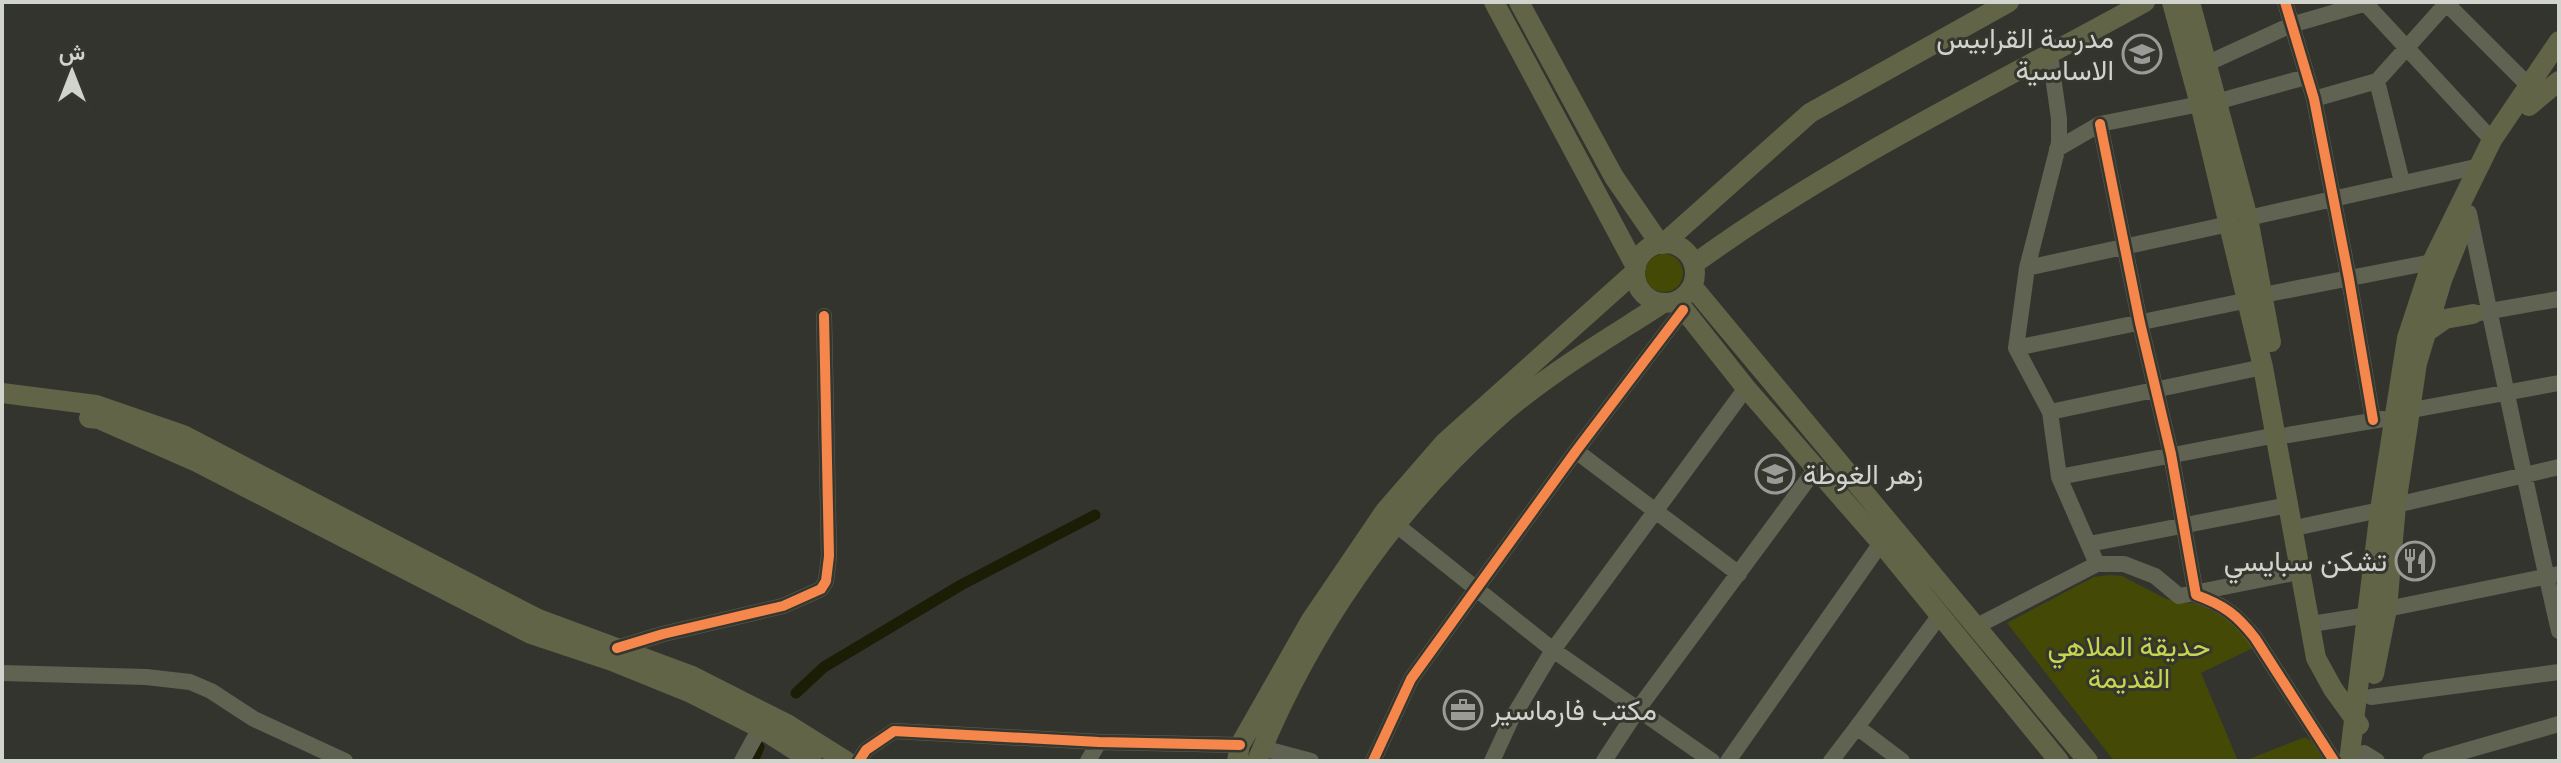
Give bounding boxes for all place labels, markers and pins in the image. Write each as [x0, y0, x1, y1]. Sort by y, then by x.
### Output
place label: مدرسة القرابيس الاساسية [1936, 22, 2114, 87]
school or university icon: مدرسة القرابيس الاساسية [2121, 33, 2163, 75]
school or university icon: زهر الغوطة [1754, 453, 1796, 495]
place label: زهر الغوطة [1803, 458, 1923, 492]
restaurant icon: تشكن سبايسي [2394, 540, 2436, 582]
place label: تشكن سبايسي [2224, 545, 2387, 584]
office icon: مكتب فارماسير [1442, 689, 1484, 731]
place label: مكتب فارماسير [1490, 694, 1657, 728]

